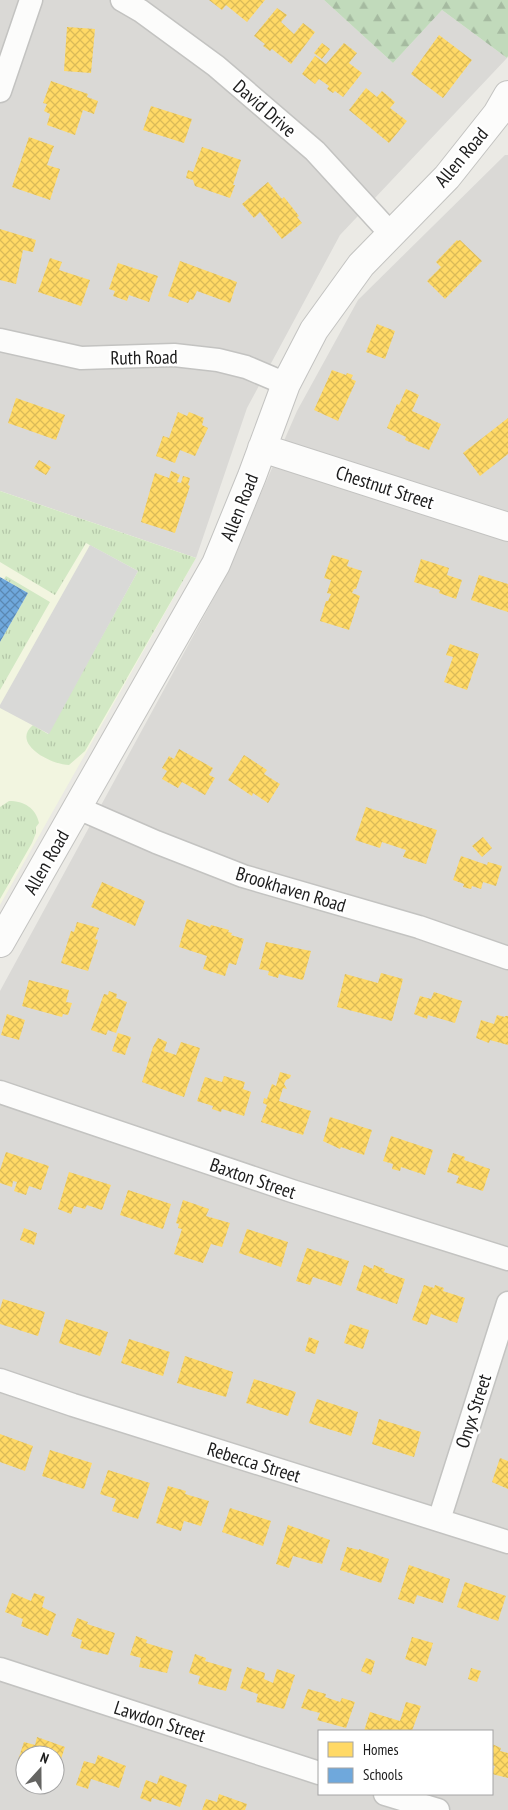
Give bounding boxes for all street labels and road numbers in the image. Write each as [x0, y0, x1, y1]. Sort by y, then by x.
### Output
street label: David Drive [229, 74, 302, 142]
street label: Allen Road [429, 122, 493, 192]
street label: Ruth Road [110, 344, 178, 370]
street label: Chestnut Street [333, 460, 438, 514]
street label: Allen Road [215, 470, 263, 544]
street label: Allen Road [18, 825, 74, 899]
street label: Brookhaven Road [233, 861, 349, 917]
street label: Baxton Street [207, 1152, 300, 1204]
street label: Onyx Street [450, 1370, 496, 1451]
street label: Rebecca Street [204, 1436, 304, 1488]
street label: Lawdon Street [111, 1695, 209, 1747]

